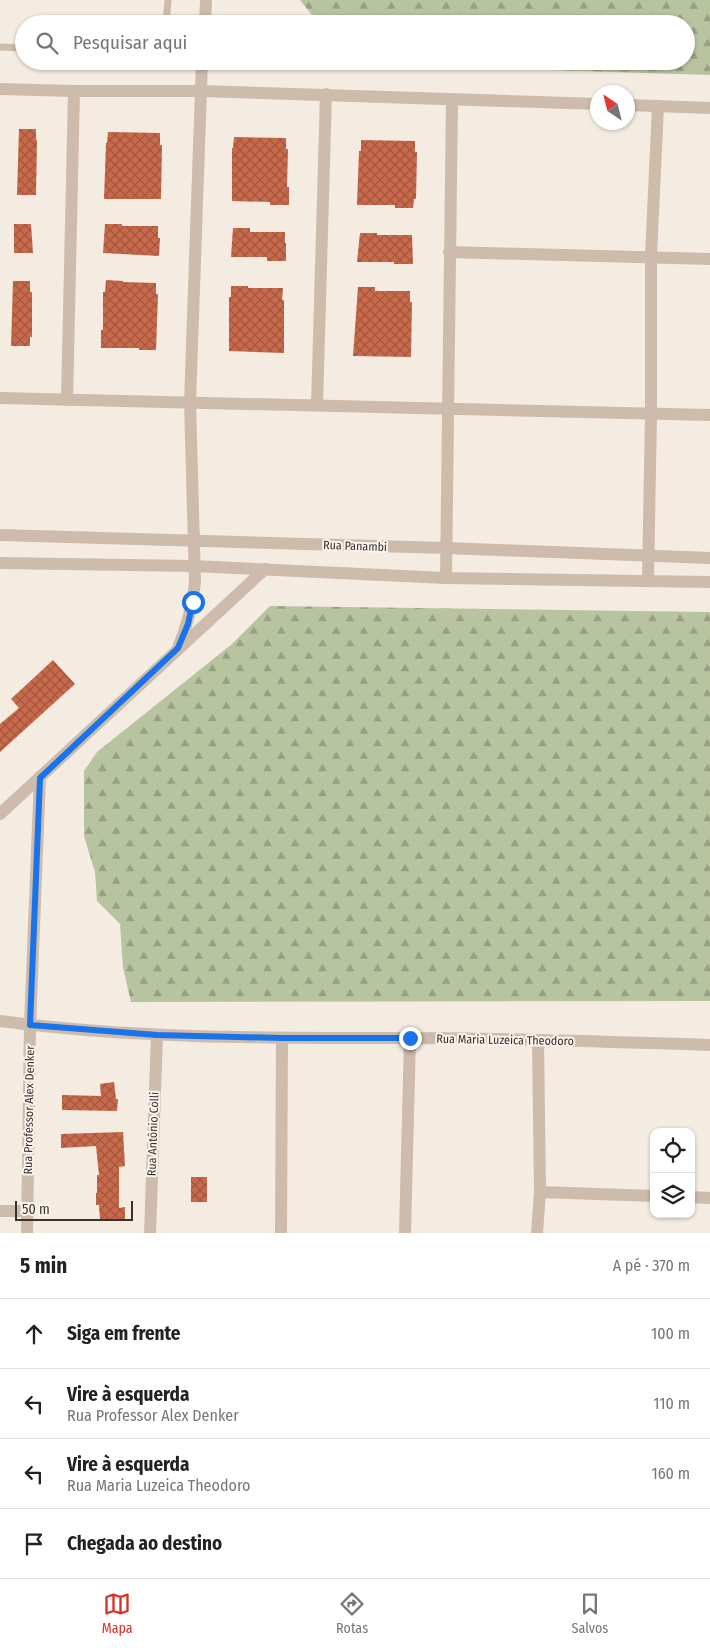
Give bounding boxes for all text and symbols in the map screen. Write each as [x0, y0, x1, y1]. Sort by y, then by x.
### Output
search box [15, 15, 695, 70]
icon: search [33, 29, 61, 57]
text: Pesquisar aqui [73, 31, 187, 54]
north arrow [590, 85, 635, 130]
street label: Rua Panambi [323, 538, 387, 554]
route start [182, 591, 205, 614]
route end [399, 1027, 422, 1050]
street label: Rua Maria Luzeica Theodoro [436, 1032, 574, 1048]
street label: Rua Professor Alex Denker [21, 1045, 37, 1175]
street label: Rua Antônio Colli [145, 1092, 161, 1176]
map controls [650, 1128, 695, 1218]
button: locate [650, 1128, 695, 1173]
button: layers [650, 1173, 695, 1218]
scale bar [15, 1198, 132, 1221]
text: 50 m [22, 1201, 50, 1218]
text: 5 min [20, 1253, 67, 1279]
text: A pé · 370 m [613, 1256, 690, 1275]
icon: ahead [20, 1320, 48, 1348]
text: Siga em frente [67, 1322, 181, 1345]
text: 100 m [651, 1324, 690, 1343]
text: Vire à esquerda [67, 1383, 189, 1406]
icon: left [20, 1390, 48, 1418]
text: 110 m [653, 1394, 690, 1413]
text: Rua Professor Alex Denker [67, 1406, 239, 1425]
text: Vire à esquerda [67, 1453, 189, 1476]
icon: left [20, 1460, 48, 1488]
text: 160 m [651, 1464, 690, 1483]
text: Rua Maria Luzeica Theodoro [67, 1476, 250, 1495]
icon: arrive [20, 1530, 48, 1558]
text: Chegada ao destino [67, 1532, 222, 1555]
tab: Mapa [102, 1590, 133, 1637]
tab: Rotas [336, 1590, 368, 1637]
tab: Salvos [572, 1590, 608, 1637]

